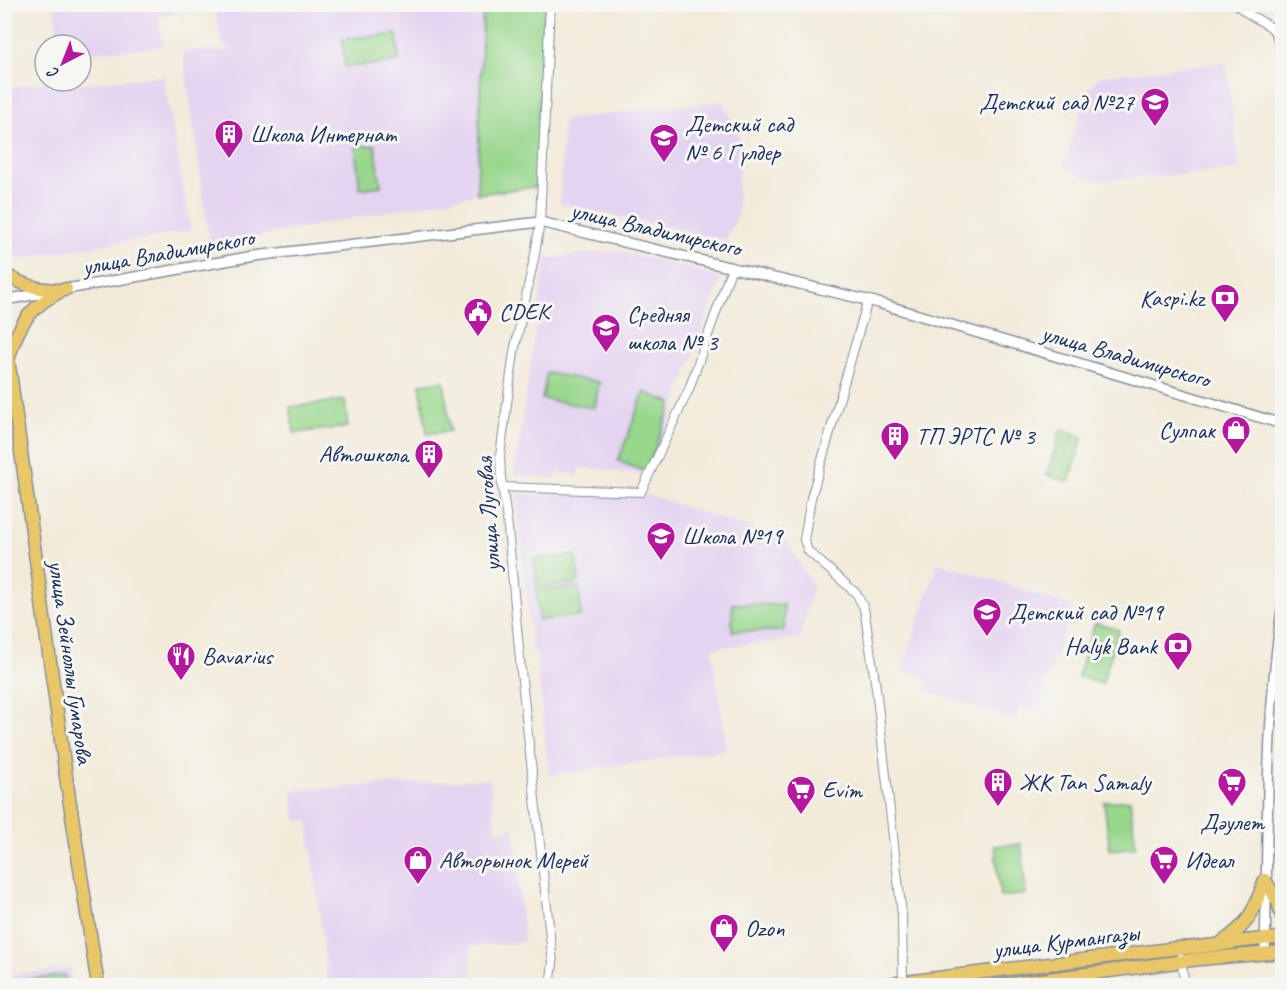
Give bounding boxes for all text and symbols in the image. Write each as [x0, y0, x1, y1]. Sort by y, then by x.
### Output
north arrow [33, 33, 93, 93]
text: С [42, 62, 63, 83]
school or university icon: Детский сад №27 [1139, 86, 1171, 128]
place label: Детский сад №27 [979, 87, 1135, 117]
place label: Детский сад № 6 Гүлдер [685, 109, 795, 167]
building icon: Школа Интернат [213, 118, 245, 160]
place label: Школа Интернат [250, 119, 397, 149]
school or university icon: Детский сад № 6 Гүлдер [648, 122, 680, 164]
street label: улица Владимирского [566, 194, 746, 264]
street label: улица Владимирского [78, 222, 259, 282]
bank icon: Kaspi.kz [1209, 282, 1241, 324]
place label: Kaspi.kz [1140, 283, 1206, 313]
public building icon: CDEK [462, 296, 494, 338]
place label: CDEK [499, 297, 553, 327]
place label: Средняя школа № 3 [627, 299, 720, 357]
school or university icon: Средняя школа № 3 [590, 312, 622, 354]
street label: улица Владимирского [1036, 317, 1216, 395]
shop icon: Сулпак [1220, 414, 1252, 456]
place label: Сулпак [1159, 415, 1217, 445]
building icon: ТП ЭРТС № 3 [879, 420, 911, 462]
place label: ТП ЭРТС № 3 [916, 421, 1037, 451]
building icon: Автошкола [413, 438, 445, 480]
place label: Автошкола [319, 439, 410, 469]
street label: улица Луговая [469, 454, 507, 574]
school or university icon: Школа №19 [645, 520, 677, 562]
place label: Школа №19 [682, 521, 784, 551]
street label: улица Зейноллы Гумарова [42, 556, 100, 767]
school or university icon: Детский сад №19 [971, 596, 1003, 638]
place label: Детский сад №19 [1008, 597, 1165, 627]
bank icon: Halyk Bank [1162, 630, 1194, 672]
place label: Halyk Bank [1065, 631, 1159, 661]
restaurant icon: Bavarius [165, 640, 197, 682]
place label: Bavarius [202, 641, 274, 671]
building icon: ЖК Tan Samaly [982, 766, 1014, 808]
supermarket icon: Дәулет [1216, 766, 1248, 808]
place label: ЖК Tan Samaly [1019, 767, 1152, 797]
supermarket icon: Evim [785, 774, 817, 816]
place label: Evim [822, 775, 863, 805]
place label: Дәулет [1200, 807, 1265, 837]
shop icon: Авторынок Мерей [402, 844, 434, 886]
supermarket icon: Идеал [1148, 844, 1180, 886]
place label: Авторынок Мерей [439, 845, 590, 875]
place label: Идеал [1185, 845, 1235, 875]
shop icon: Ozon [708, 912, 740, 954]
place label: Ozon [745, 913, 785, 943]
street label: улица Курмангазы [989, 917, 1143, 966]

